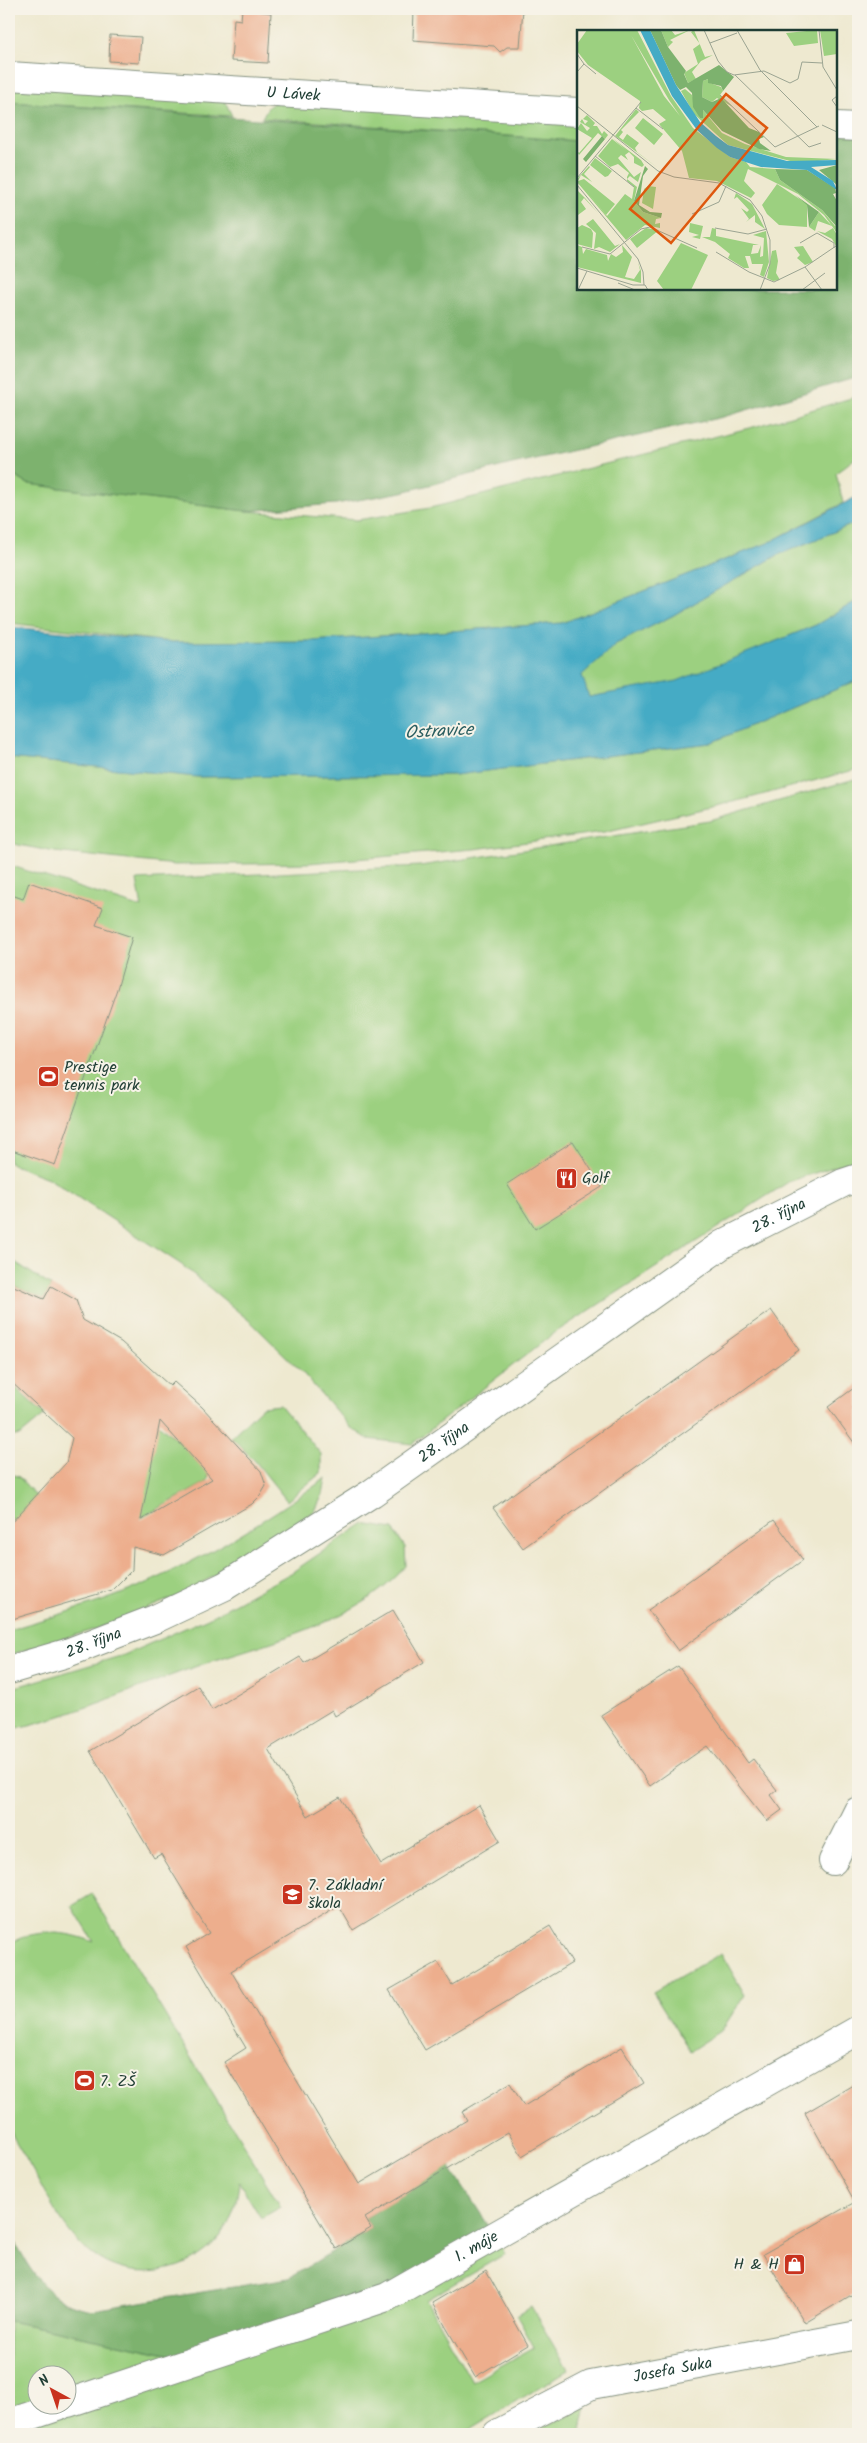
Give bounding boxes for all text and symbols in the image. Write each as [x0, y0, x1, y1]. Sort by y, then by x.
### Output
inset map [577, 30, 837, 290]
street label: U Lávek [266, 80, 322, 108]
water label: Ostravice [404, 716, 476, 748]
place label: Prestige tennis park [64, 1055, 140, 1098]
sports icon: Prestige tennis park [36, 1064, 60, 1088]
restaurant icon: Golf [554, 1166, 578, 1190]
place label: Golf [582, 1166, 611, 1191]
street label: 28. října [747, 1191, 810, 1240]
street label: 28. října [413, 1415, 475, 1469]
street label: 28. října [62, 1621, 125, 1665]
place label: 7. Základní škola [308, 1873, 384, 1916]
school or university icon: 7. Základní škola [280, 1882, 304, 1906]
sports icon: 7. ZŠ [72, 2069, 96, 2093]
place label: 7. ZŠ [100, 2069, 138, 2094]
street label: 1. máje [450, 2224, 503, 2269]
place label: H & H [733, 2252, 779, 2277]
shop icon: H & H [783, 2252, 807, 2276]
street label: Josefa Suka [631, 2350, 714, 2389]
north arrow [28, 2366, 78, 2416]
text: N [34, 2369, 55, 2392]

